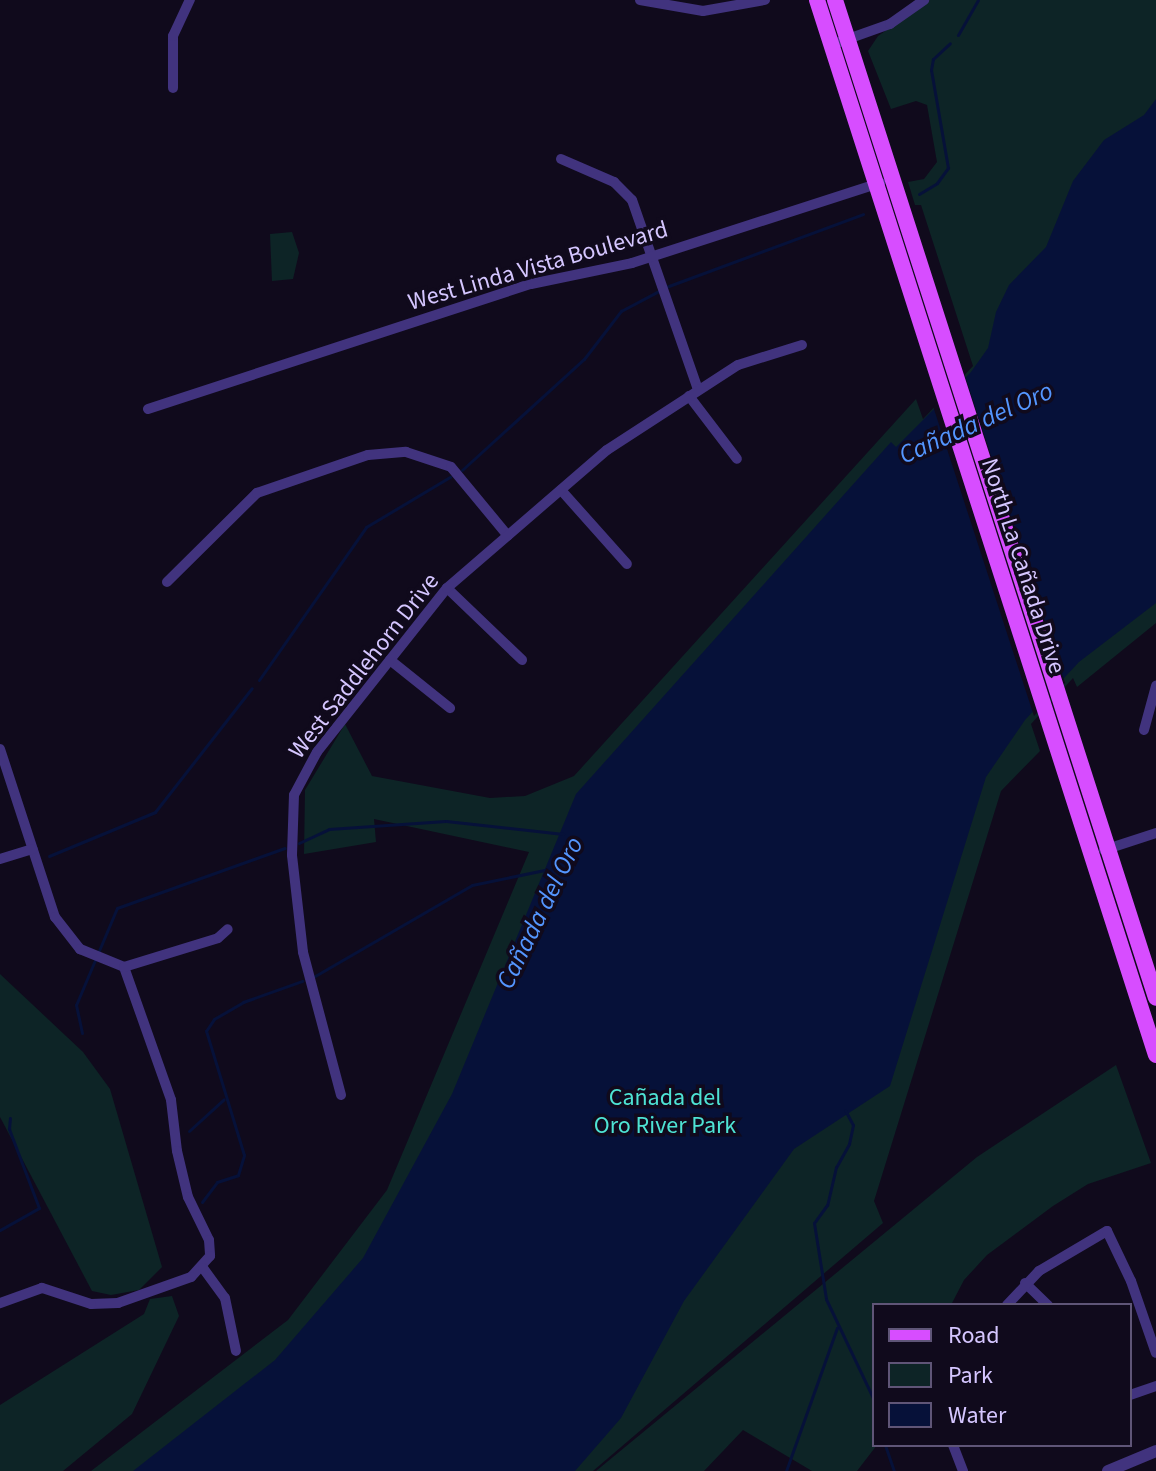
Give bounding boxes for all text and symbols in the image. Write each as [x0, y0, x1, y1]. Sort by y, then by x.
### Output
street label: West Linda Vista Boulevard [405, 215, 671, 317]
water label: Cañada del Oro [894, 375, 1058, 471]
street label: North La Cañada Drive [975, 455, 1071, 677]
street label: West Saddlehorn Drive [283, 568, 445, 764]
water label: Cañada del Oro [490, 832, 590, 994]
park label: Cañada del Oro River Park [594, 1084, 736, 1140]
legend [872, 1303, 1132, 1447]
text: Road [948, 1318, 1000, 1353]
text: Park [948, 1358, 993, 1393]
text: Water [948, 1398, 1006, 1433]

